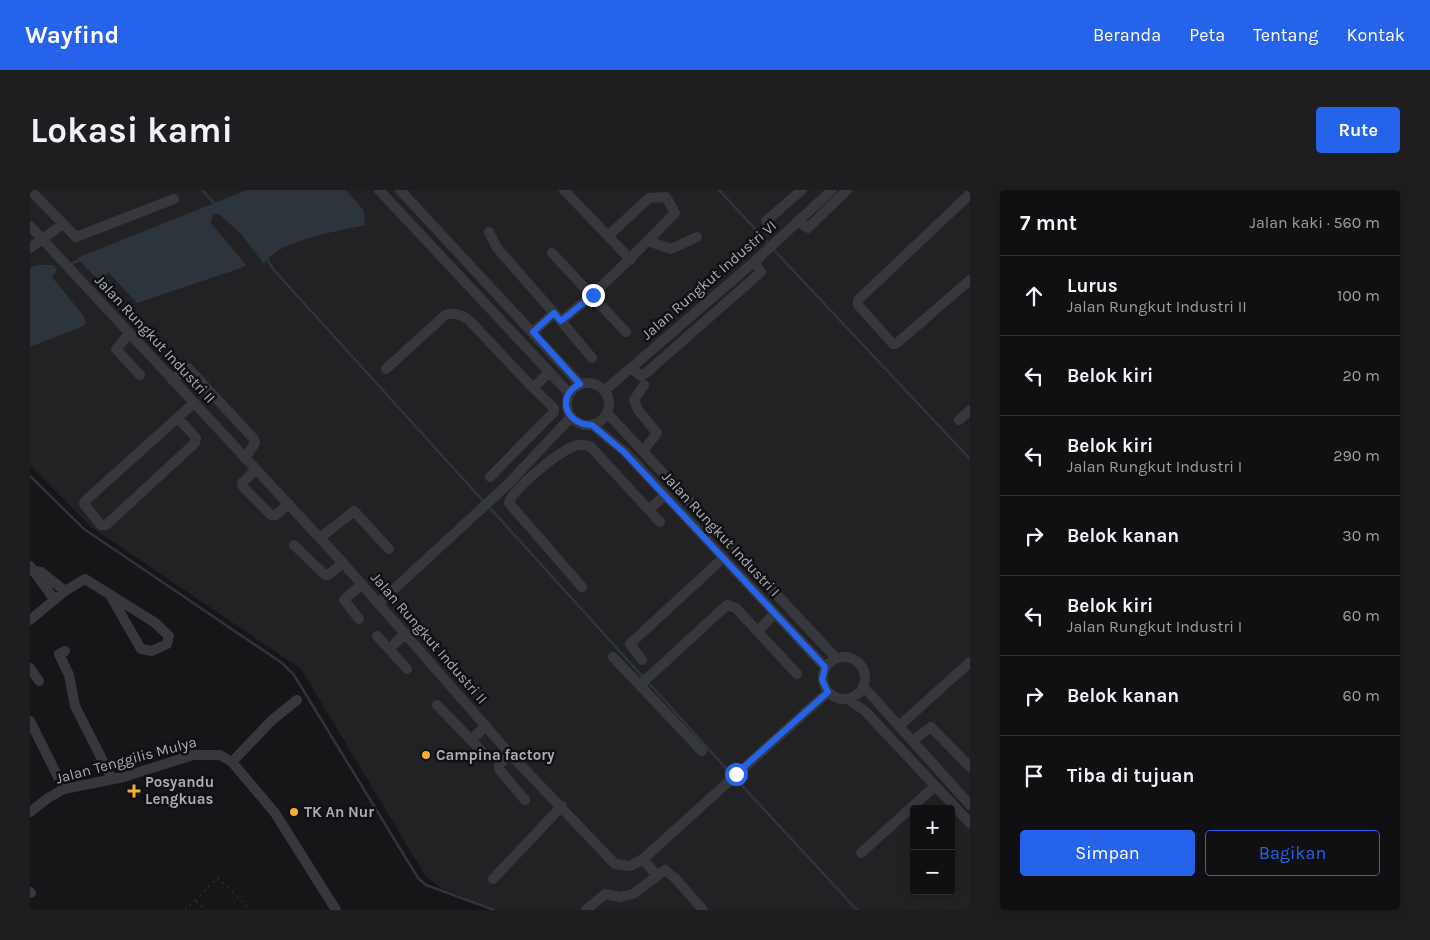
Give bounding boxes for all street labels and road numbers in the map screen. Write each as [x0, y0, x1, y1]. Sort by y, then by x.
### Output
street label: Jalan Rungkut Industri VI [638, 217, 780, 343]
street label: Jalan Rungkut Industri II [91, 271, 219, 407]
street label: Jalan Rungkut Industri I [658, 468, 784, 600]
street label: Jalan Rungkut Industri II [367, 569, 491, 707]
street label: Jalan Tenggilis Mulya [54, 733, 198, 787]

